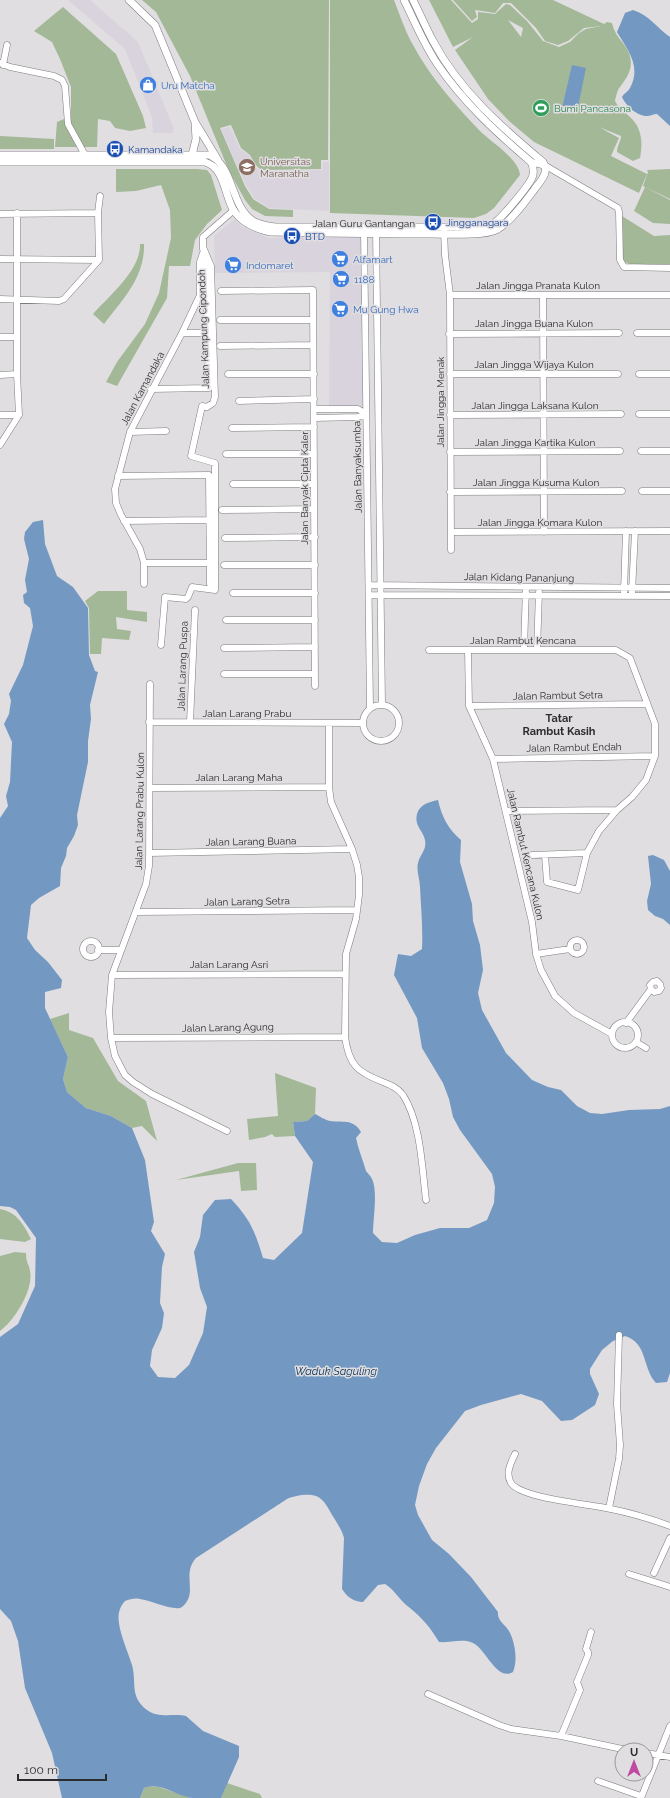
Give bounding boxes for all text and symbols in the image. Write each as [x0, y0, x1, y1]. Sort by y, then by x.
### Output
shop icon: Uru Matcha [138, 75, 158, 95]
place label: Uru Matcha [161, 80, 215, 91]
sports icon: Bumi Pancasona [531, 98, 551, 118]
place label: Bumi Pancasona [554, 103, 631, 114]
bus stop icon: Kamandaka [105, 139, 125, 159]
place label: Kamandaka [128, 144, 183, 155]
place label: Universitas Maranatha [260, 156, 311, 179]
school or university icon: Universitas Maranatha [237, 157, 257, 177]
bus stop icon: Jingganagara [423, 212, 443, 232]
place label: Jingganagara [446, 217, 508, 228]
street label: Jalan Guru Gantangan [313, 218, 415, 229]
bus stop icon: BTD [282, 226, 302, 246]
place label: BTD [305, 231, 325, 242]
supermarket icon: Alfamart [330, 249, 350, 269]
place label: Alfamart [353, 254, 393, 265]
supermarket icon: Indomaret [223, 255, 243, 275]
place label: Indomaret [246, 260, 294, 271]
street label: Jalan Kampung Cipondoh [196, 269, 211, 389]
supermarket icon: 1188 [331, 269, 351, 289]
place label: 1188 [354, 274, 374, 285]
street label: Jalan Jingga Pranata Kulon [476, 280, 600, 291]
supermarket icon: Mu Gung Hwa [330, 299, 350, 319]
place label: Mu Gung Hwa [353, 304, 419, 315]
street label: Jalan Jingga Buana Kulon [475, 318, 593, 329]
street label: Jalan Kamandaka [118, 350, 166, 427]
street label: Jalan Jingga Menak [435, 356, 446, 447]
street label: Jalan Jingga Wijaya Kulon [474, 359, 594, 370]
street label: Jalan Jingga Laksana Kulon [471, 400, 599, 411]
street label: Jalan Banyaksumba [351, 421, 364, 513]
street label: Jalan Banyak Cipta Kaler [299, 431, 310, 545]
street label: Jalan Jingga Kartika Kulon [475, 437, 595, 448]
street label: Jalan Jingga Kusuma Kulon [473, 477, 599, 488]
street label: Jalan Jingga Komara Kulon [478, 517, 602, 528]
street label: Jalan Kidang Pananjung [464, 571, 574, 584]
street label: Jalan Larang Puspa [175, 621, 190, 711]
street label: Jalan Rambut Kencana [470, 635, 576, 646]
street label: Jalan Rambut Setra [513, 689, 603, 702]
street label: Jalan Larang Prabu [203, 708, 291, 719]
district label: Tatar Rambut Kasih [523, 712, 596, 738]
street label: Jalan Rambut Endah [526, 741, 622, 754]
street label: Jalan Larang Prabu Kulon [133, 752, 146, 870]
street label: Jalan Larang Maha [196, 772, 282, 783]
street label: Jalan Rambut Kencana Kulon [505, 787, 546, 921]
street label: Jalan Larang Buana [205, 835, 297, 848]
street label: Jalan Larang Setra [204, 895, 290, 908]
street label: Jalan Larang Asri [190, 959, 268, 970]
street label: Jalan Larang Agung [182, 1021, 274, 1034]
water label: Waduk Saguling [295, 1365, 378, 1378]
north arrow [614, 1742, 654, 1782]
text: U [630, 1746, 638, 1759]
scale bar [18, 1756, 106, 1782]
text: 100 m [24, 1763, 58, 1777]

